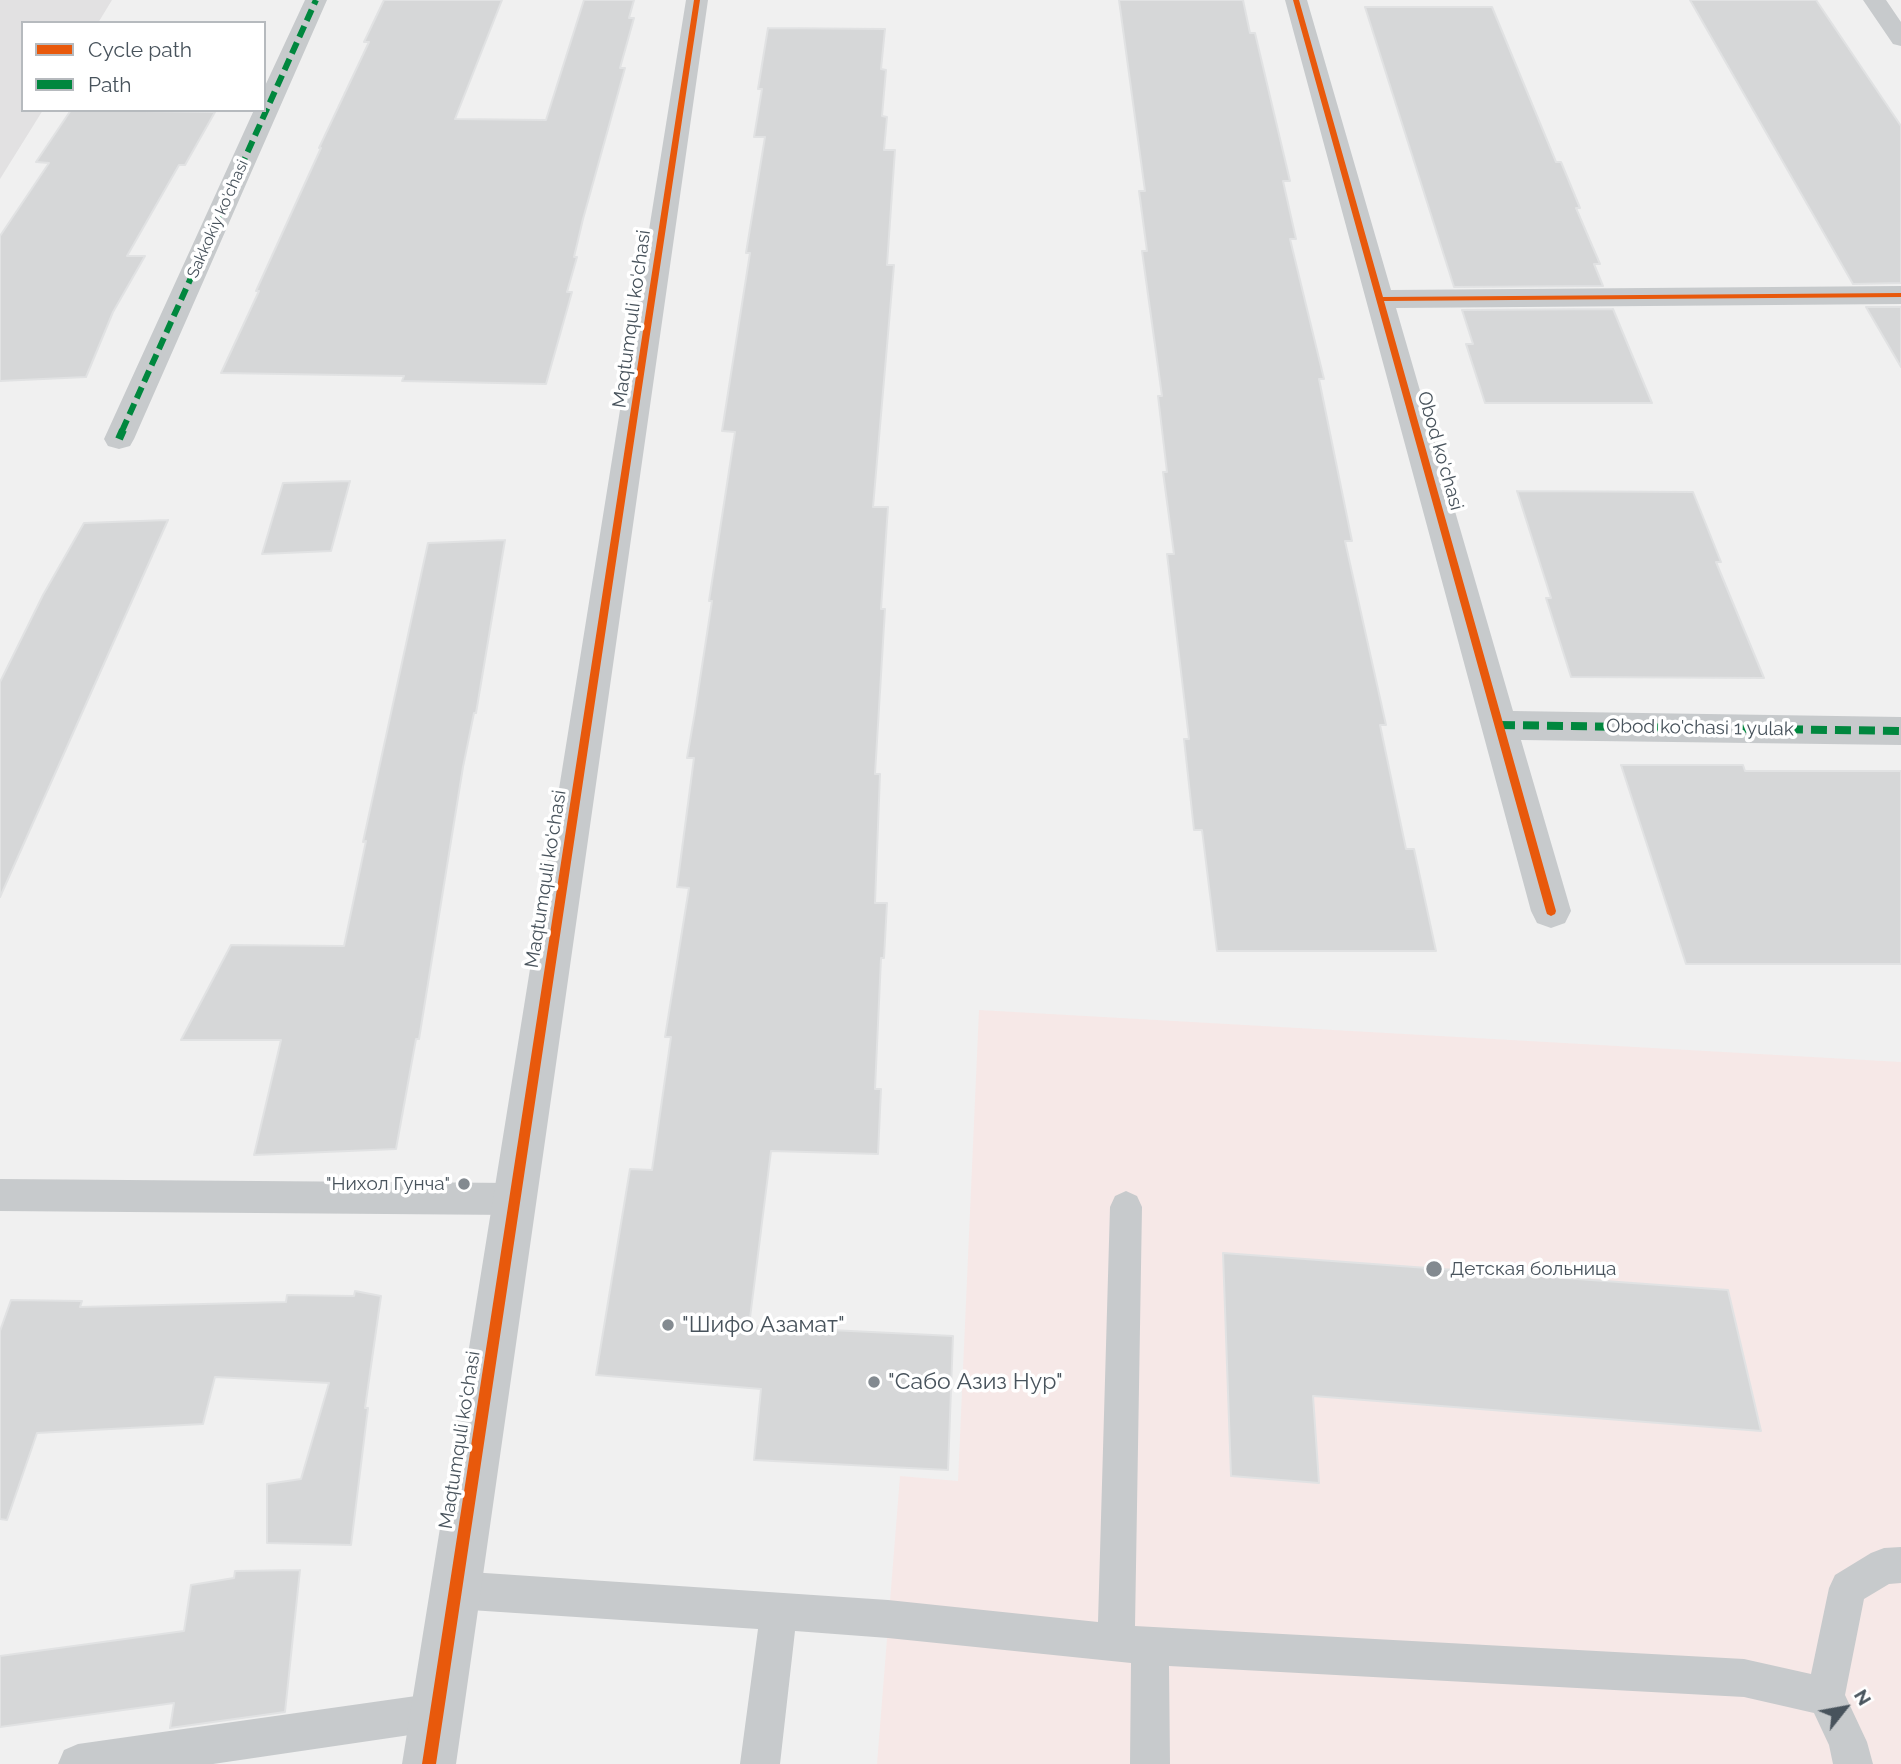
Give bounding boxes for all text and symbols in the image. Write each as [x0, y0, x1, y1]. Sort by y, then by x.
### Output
legend [21, 21, 266, 112]
text: Cycle path [88, 37, 192, 62]
text: Path [88, 72, 132, 97]
street label: Sakkokiy ko'chasi [183, 157, 253, 281]
street label: Maqtumquli ko'chasi [608, 228, 656, 410]
street label: Obod ko'chasi [1412, 389, 1468, 513]
street label: Obod ko'chasi 1 yulak [1606, 715, 1794, 741]
street label: Maqtumquli ko'chasi [521, 788, 571, 970]
place label: "Нихол Гунча" [326, 1173, 450, 1195]
marker: "Нихол Гунча" [456, 1176, 472, 1192]
place label: Детская больница [1450, 1258, 1616, 1280]
marker: Детская больница [1424, 1259, 1444, 1279]
place label: "Шифо Азамат" [682, 1311, 845, 1339]
marker: "Шифо Азамат" [660, 1317, 676, 1333]
street label: Maqtumquli ko'chasi [435, 1349, 485, 1531]
place label: "Сабо Азиз Нур" [888, 1368, 1063, 1396]
marker: "Сабо Азиз Нур" [866, 1374, 882, 1390]
north arrow [1810, 1673, 1880, 1743]
text: N [1850, 1685, 1876, 1709]

